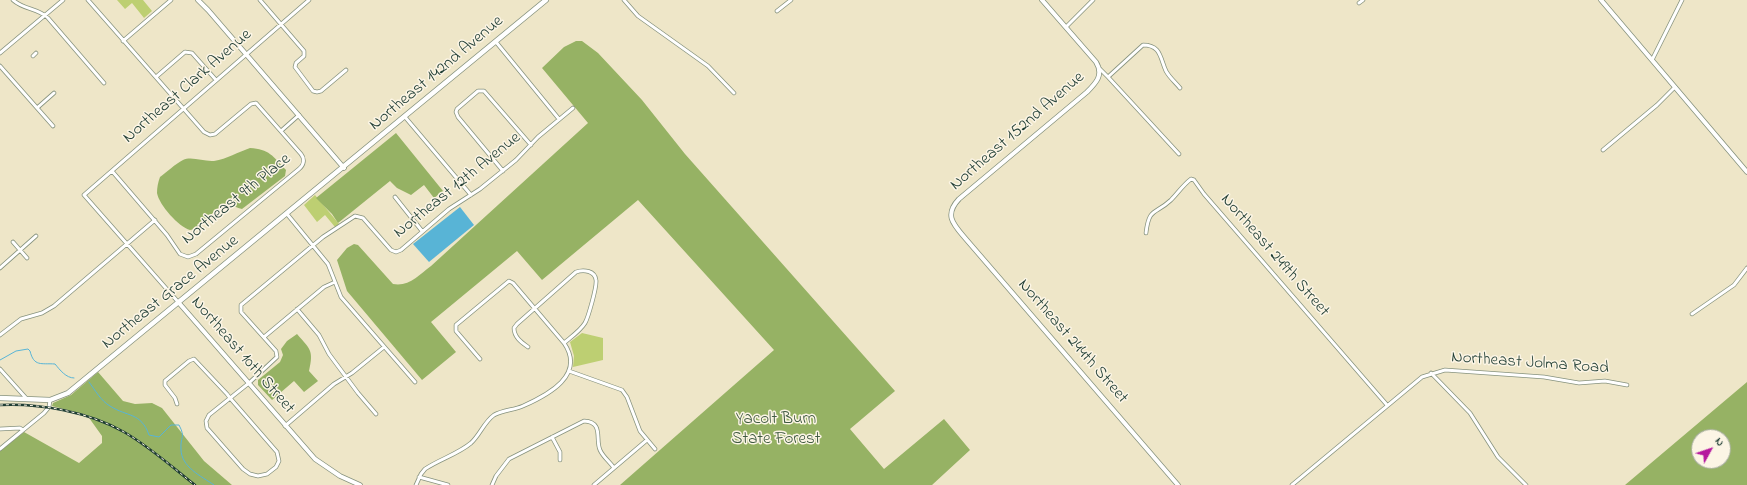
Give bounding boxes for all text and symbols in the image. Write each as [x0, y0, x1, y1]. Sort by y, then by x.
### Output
street label: Northeast 142nd Avenue [366, 12, 508, 136]
street label: Northeast Clark Avenue [119, 26, 257, 148]
street label: Northeast 152nd Avenue [947, 68, 1089, 196]
street label: Northeast 12th Avenue [390, 129, 526, 243]
street label: Northeast 9th Place [179, 150, 295, 250]
street label: Northeast 249th Street [1215, 190, 1333, 322]
street label: Northeast Grace Avenue [98, 232, 244, 354]
street label: Northeast 244th Street [1012, 276, 1132, 408]
street label: Northeast 10th Street [186, 293, 298, 419]
street label: Northeast Jolma Road [1451, 348, 1609, 380]
park label: Yacolt Burn State Forest [732, 410, 820, 450]
north arrow [1691, 429, 1731, 469]
text: N [1711, 434, 1728, 450]

